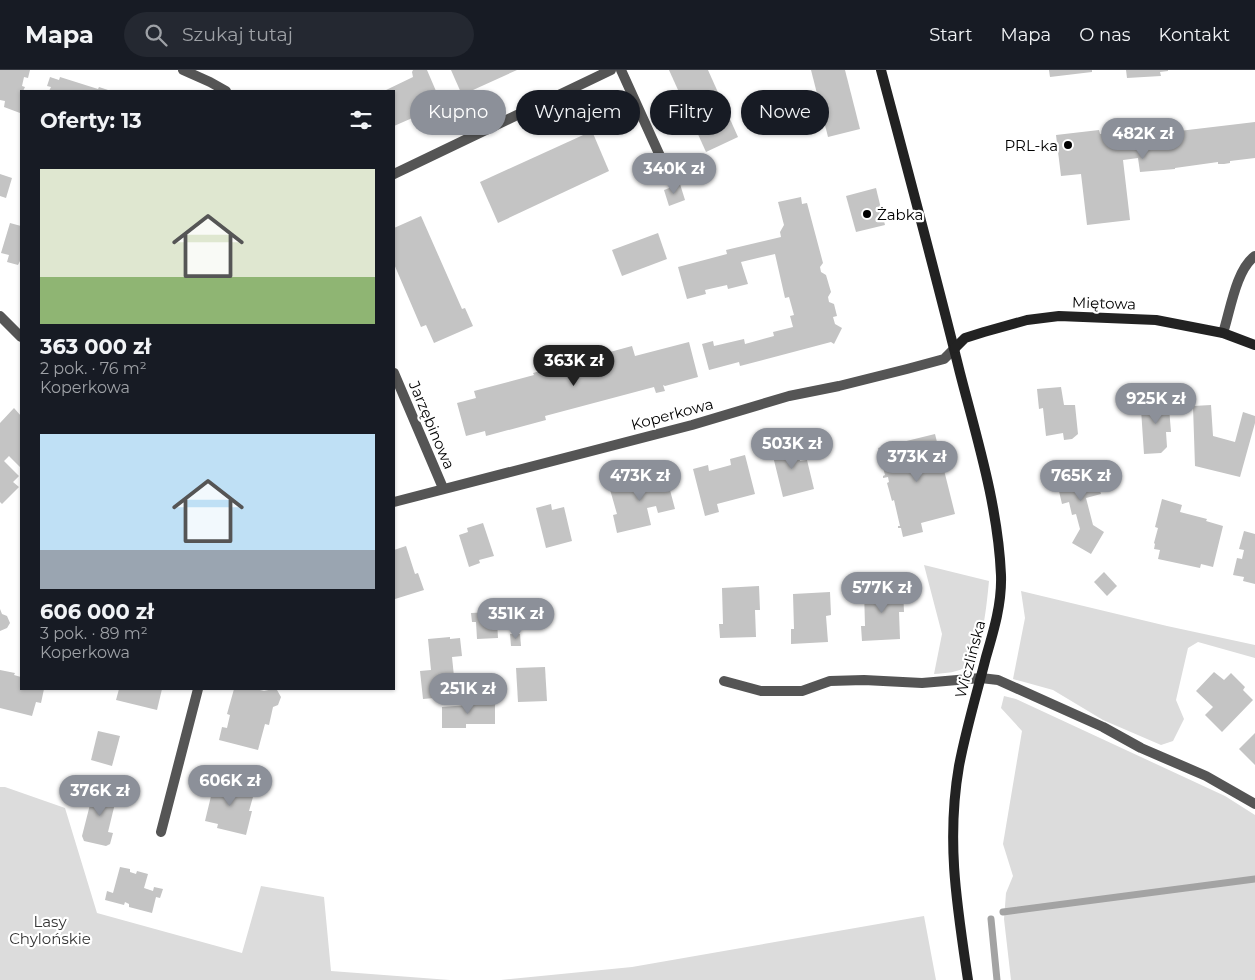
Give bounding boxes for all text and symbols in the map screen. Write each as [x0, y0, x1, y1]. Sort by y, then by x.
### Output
search box [124, 12, 474, 57]
text: Mapa [25, 20, 94, 49]
icon: search [142, 21, 170, 49]
text: Szukaj tutaj [182, 23, 293, 46]
text: Start [929, 24, 973, 46]
text: Mapa [1001, 24, 1051, 46]
text: O nas [1079, 24, 1131, 46]
text: Kontakt [1159, 24, 1230, 46]
chip: Kupno [410, 90, 506, 135]
chip: Wynajem [516, 90, 640, 135]
chip: Filtry [650, 90, 731, 135]
chip: Nowe [741, 90, 829, 135]
icon: filters [347, 106, 375, 134]
text: Oferty: 13 [40, 108, 142, 133]
pin: 482K zł [1097, 118, 1189, 160]
text: 482K zł [1112, 124, 1174, 143]
place label: PRL-ka [1004, 136, 1058, 155]
marker: PRL-ka [1062, 139, 1074, 151]
pin: 340K zł [628, 152, 720, 195]
text: 340K zł [643, 159, 705, 178]
icon: home [163, 201, 253, 291]
place label: Żabka [877, 205, 923, 224]
marker: Żabka [861, 208, 873, 220]
street label: Miętowa [1072, 292, 1136, 314]
text: 363 000 zł [40, 334, 151, 359]
pin: 363K zł [528, 344, 620, 387]
text: 363K zł [544, 351, 604, 370]
text: 2 pok. · 76 m² [40, 359, 147, 378]
street label: Jarzębinowa [404, 377, 459, 472]
text: Koperkowa [40, 378, 130, 397]
pin: 925K zł [1110, 382, 1202, 425]
text: 925K zł [1126, 389, 1186, 408]
street label: Koperkowa [629, 394, 715, 434]
pin: 503K zł [746, 428, 838, 470]
text: 503K zł [762, 434, 822, 453]
pin: 373K zł [871, 440, 963, 483]
text: 373K zł [888, 447, 946, 466]
pin: 473K zł [594, 460, 686, 502]
pin: 765K zł [1035, 460, 1127, 502]
icon: home [163, 466, 253, 556]
text: 473K zł [610, 466, 670, 485]
text: 765K zł [1051, 466, 1111, 485]
pin: 577K zł [836, 572, 928, 614]
text: 577K zł [852, 578, 912, 597]
pin: 351K zł [470, 598, 562, 640]
text: 606 000 zł [40, 599, 154, 624]
text: 351K zł [488, 604, 544, 623]
street label: Wiczlińska [951, 618, 989, 700]
text: 3 pok. · 89 m² [40, 624, 148, 643]
text: Koperkowa [40, 643, 130, 662]
pin: 251K zł [422, 672, 514, 715]
text: 251K zł [440, 679, 496, 698]
pin: 606K zł [184, 764, 276, 807]
text: 606K zł [199, 771, 261, 790]
pin: 376K zł [54, 774, 146, 817]
text: 376K zł [70, 781, 130, 800]
park label: Lasy Chylońskie [9, 912, 91, 948]

